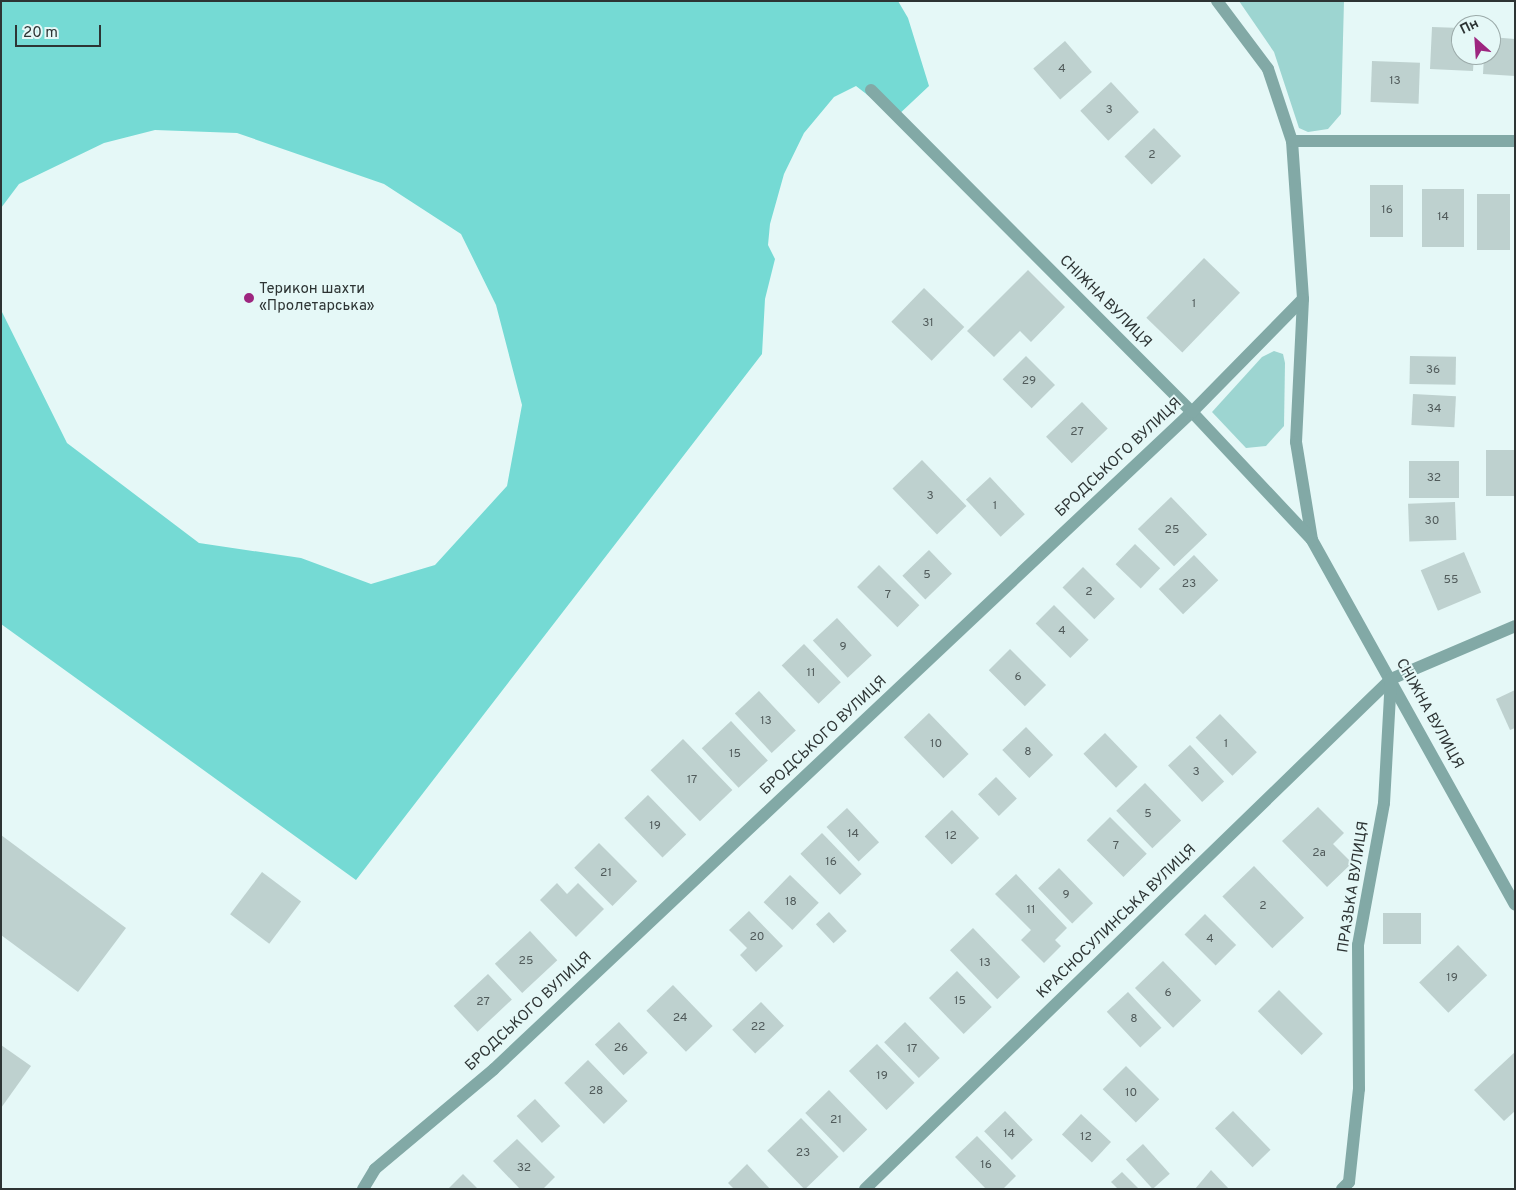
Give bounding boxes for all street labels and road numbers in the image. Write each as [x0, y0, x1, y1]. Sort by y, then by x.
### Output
street label: СНІЖНА ВУЛИЦЯ [1055, 252, 1155, 352]
street label: БРОДСЬКОГО ВУЛИЦЯ [1052, 395, 1186, 521]
street label: СНІЖНА ВУЛИЦЯ [1391, 655, 1467, 773]
street label: БРОДСЬКОГО ВУЛИЦЯ [757, 673, 891, 799]
street label: ПРАЗЬКА ВУЛИЦЯ [1335, 820, 1373, 954]
street label: КРАСНОСУЛИНСЬКА ВУЛИЦЯ [1033, 841, 1201, 1003]
street label: БРОДСЬКОГО ВУЛИЦЯ [462, 949, 596, 1075]

